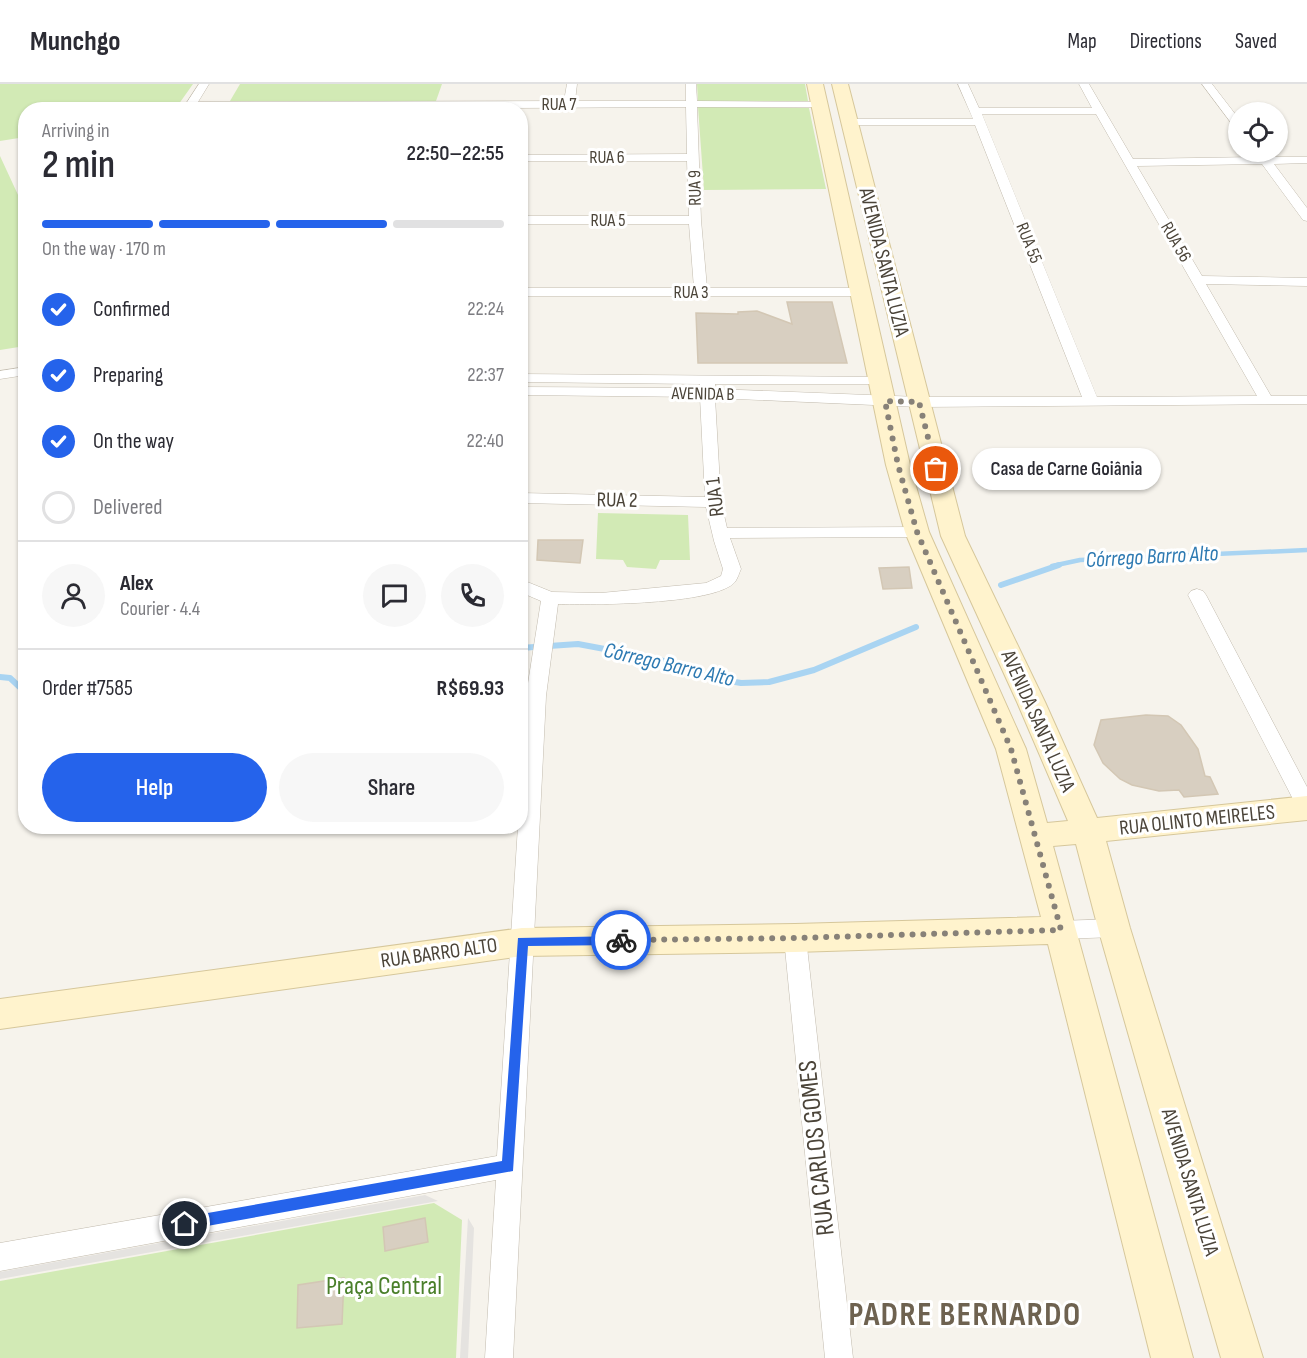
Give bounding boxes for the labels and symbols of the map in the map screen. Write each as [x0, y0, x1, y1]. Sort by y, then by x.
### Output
street label: RUA 7 [542, 94, 577, 115]
street label: RUA 6 [589, 147, 625, 168]
street label: RUA 9 [684, 170, 706, 206]
street label: AVENIDA SANTA LUZIA [853, 184, 915, 340]
street label: RUA 5 [591, 210, 625, 231]
street label: RUA 56 [1156, 218, 1196, 266]
street label: RUA 55 [1011, 220, 1047, 266]
street label: RUA 3 [673, 282, 709, 303]
street label: AVENIDA B [670, 383, 735, 405]
pin [910, 443, 961, 494]
callout: Casa de Carne Goiânia [972, 448, 1161, 490]
street label: RUA 1 [700, 475, 730, 518]
street label: RUA 2 [596, 487, 638, 513]
water label: Córrego Barro Alto [1085, 540, 1219, 574]
water label: Córrego Barro Alto [601, 637, 737, 693]
street label: AVENIDA SANTA LUZIA [995, 645, 1081, 797]
street label: RUA OLINTO MEIRELES [1118, 799, 1276, 841]
courier [591, 910, 651, 970]
street label: RUA BARRO ALTO [379, 932, 499, 974]
street label: RUA CARLOS GOMES [792, 1059, 842, 1237]
street label: AVENIDA SANTA LUZIA [1155, 1105, 1225, 1259]
pin [159, 1198, 210, 1249]
park label: Praça Central [326, 1271, 442, 1302]
district label: PADRE BERNARDO [848, 1295, 1082, 1335]

